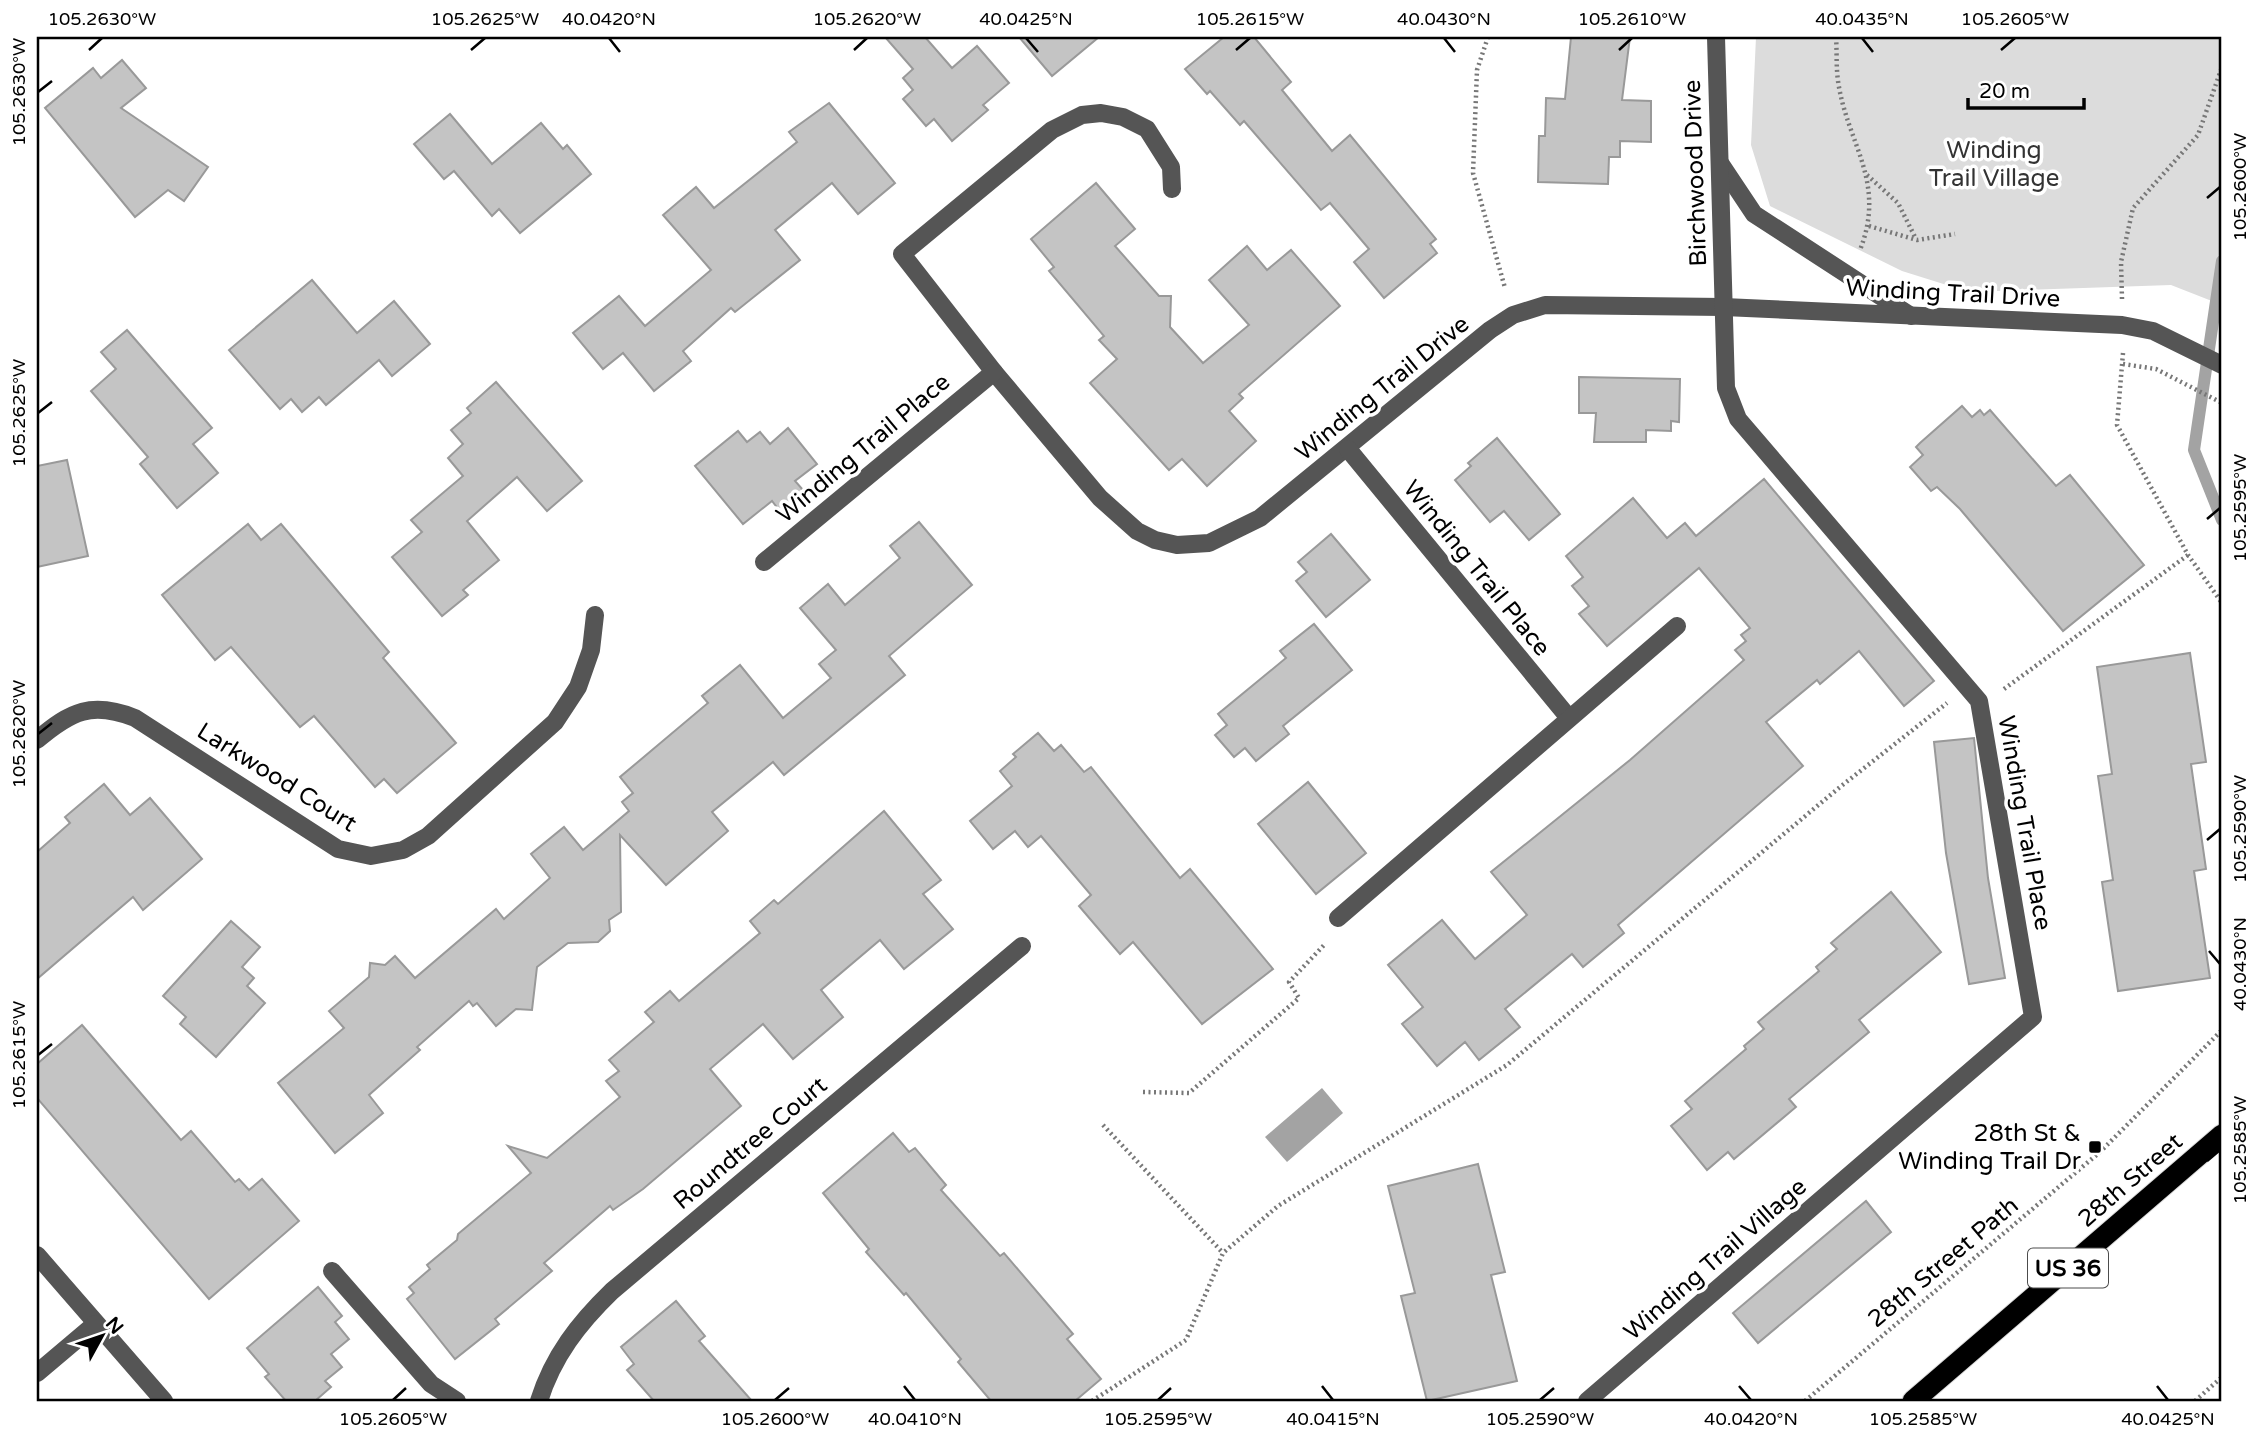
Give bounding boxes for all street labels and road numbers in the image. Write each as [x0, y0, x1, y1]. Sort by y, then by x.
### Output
street label: Birchwood Drive [1678, 79, 1713, 267]
street label: Winding Trail Drive [1845, 273, 2061, 314]
street label: Winding Trail Drive [1290, 309, 1475, 467]
street label: Winding Trail Place [771, 367, 956, 529]
street label: Winding Trail Place [1397, 475, 1556, 662]
street label: Winding Trail Place [1991, 713, 2058, 933]
street label: Larkwood Court [192, 717, 362, 838]
street label: Roundtree Court [668, 1071, 833, 1216]
street label: 28th Street [2072, 1127, 2188, 1234]
street label: Winding Trail Village [1618, 1172, 1813, 1347]
street label: 28th Street Path [1862, 1191, 2024, 1334]
road number: US 36 [2028, 1248, 2108, 1288]

